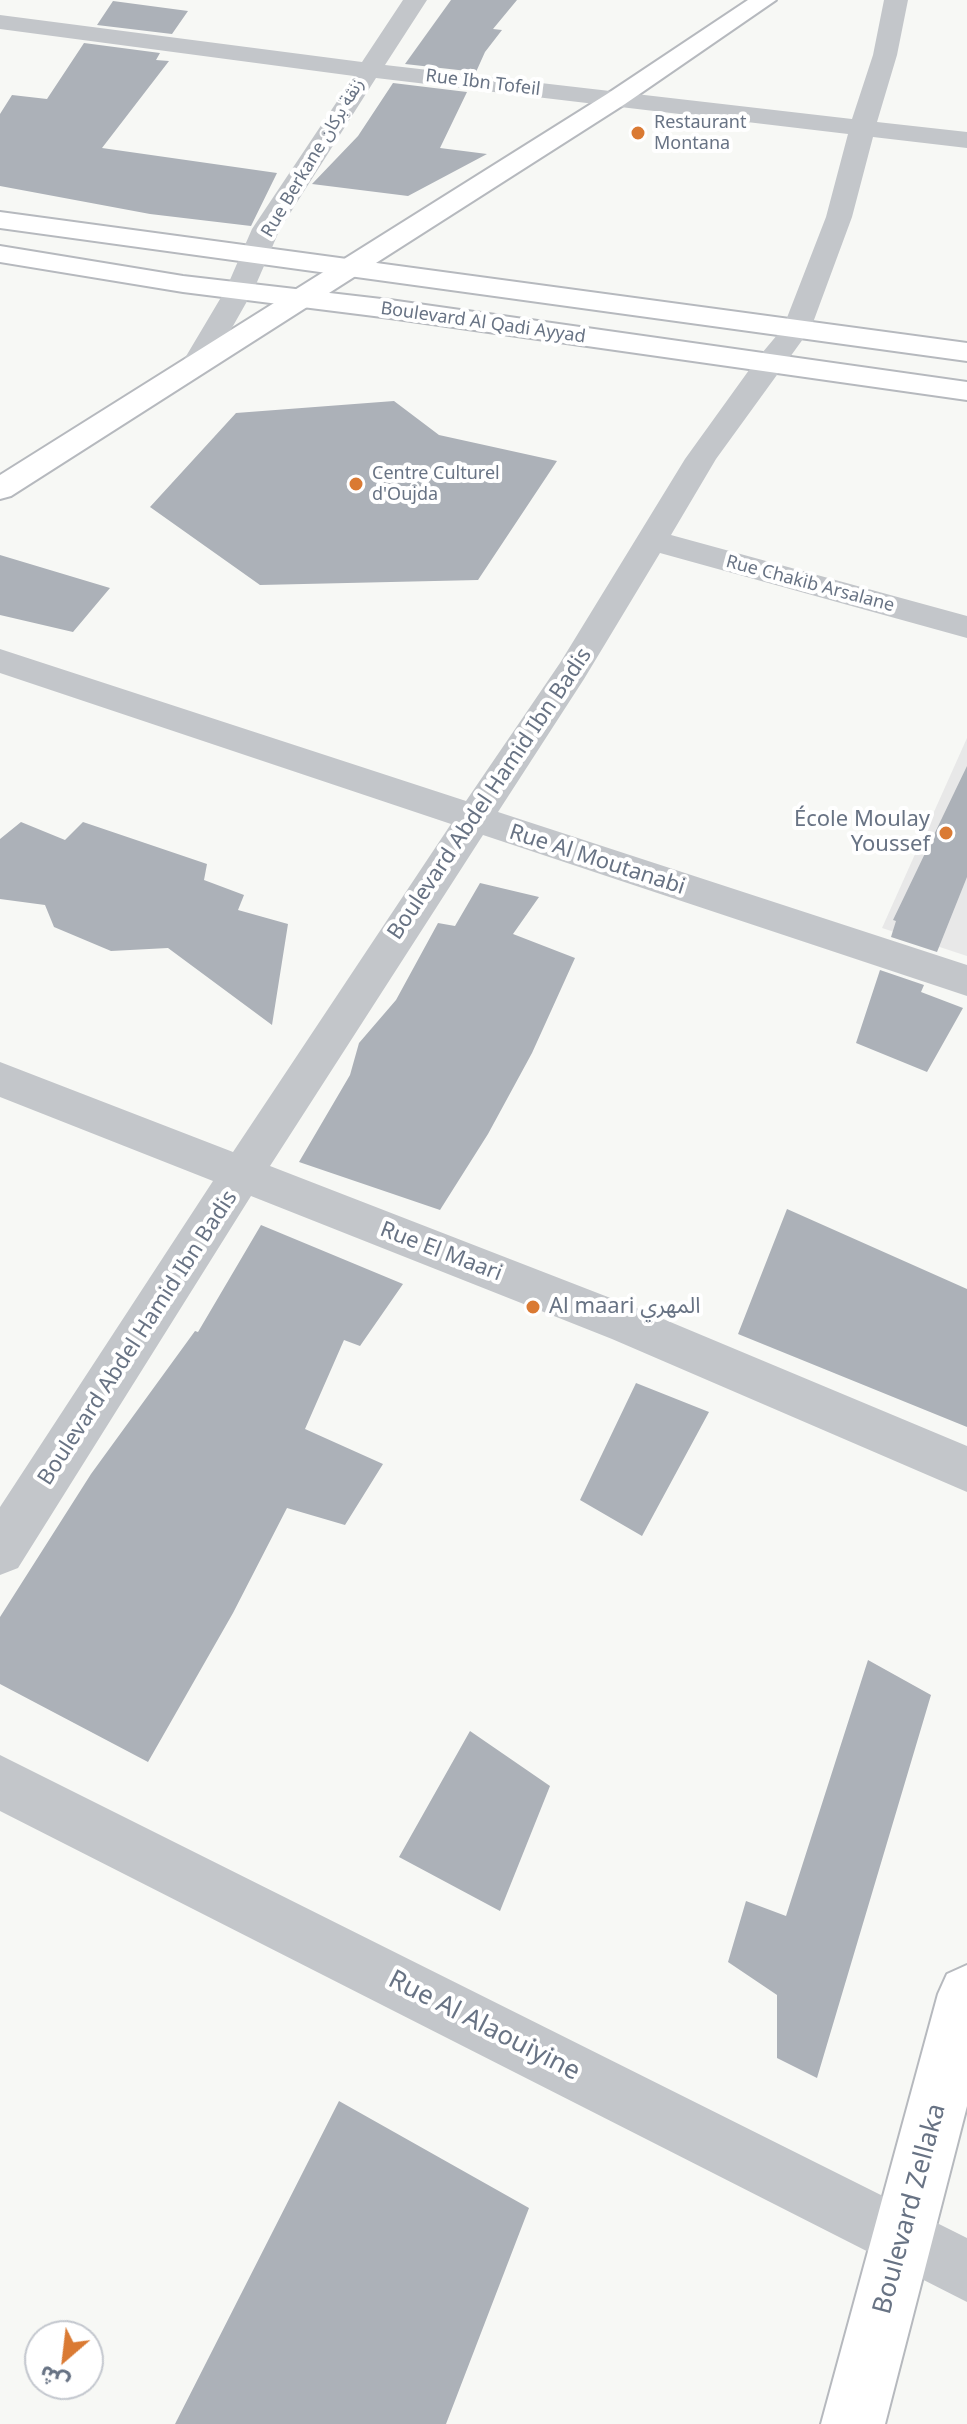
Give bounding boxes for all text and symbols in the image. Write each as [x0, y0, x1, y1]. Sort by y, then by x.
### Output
street label: Rue Ibn Tofeil [424, 65, 542, 101]
street label: Rue Berkane زنقة بركان [257, 75, 369, 241]
place label: Restaurant Montana [654, 112, 746, 154]
marker: Restaurant Montana [629, 124, 647, 142]
street label: Boulevard Al Qadi Ayyad [379, 298, 587, 348]
place label: Centre Culturel d'Oujda [372, 463, 500, 506]
marker: Centre Culturel d'Oujda [347, 475, 365, 493]
street label: Rue Chakib Arsalane [723, 551, 897, 617]
street label: Boulevard Abdel Hamid Ibn Badis [382, 643, 598, 945]
place label: École Moulay Youssef [794, 807, 930, 858]
street label: Rue Al Moutanabi [506, 819, 688, 901]
marker: École Moulay Youssef [937, 824, 955, 842]
street label: Boulevard Abdel Hamid Ibn Badis [33, 1186, 243, 1490]
street label: Rue El Maari [376, 1217, 506, 1287]
place label: Al maari المهري [549, 1294, 700, 1320]
marker: Al maari المهري [524, 1298, 542, 1316]
street label: Rue Al Alaouiyine [383, 1964, 585, 2088]
street label: Boulevard Zellaka [867, 2100, 953, 2318]
north arrow [24, 2320, 104, 2400]
text: ش [33, 2359, 74, 2400]

